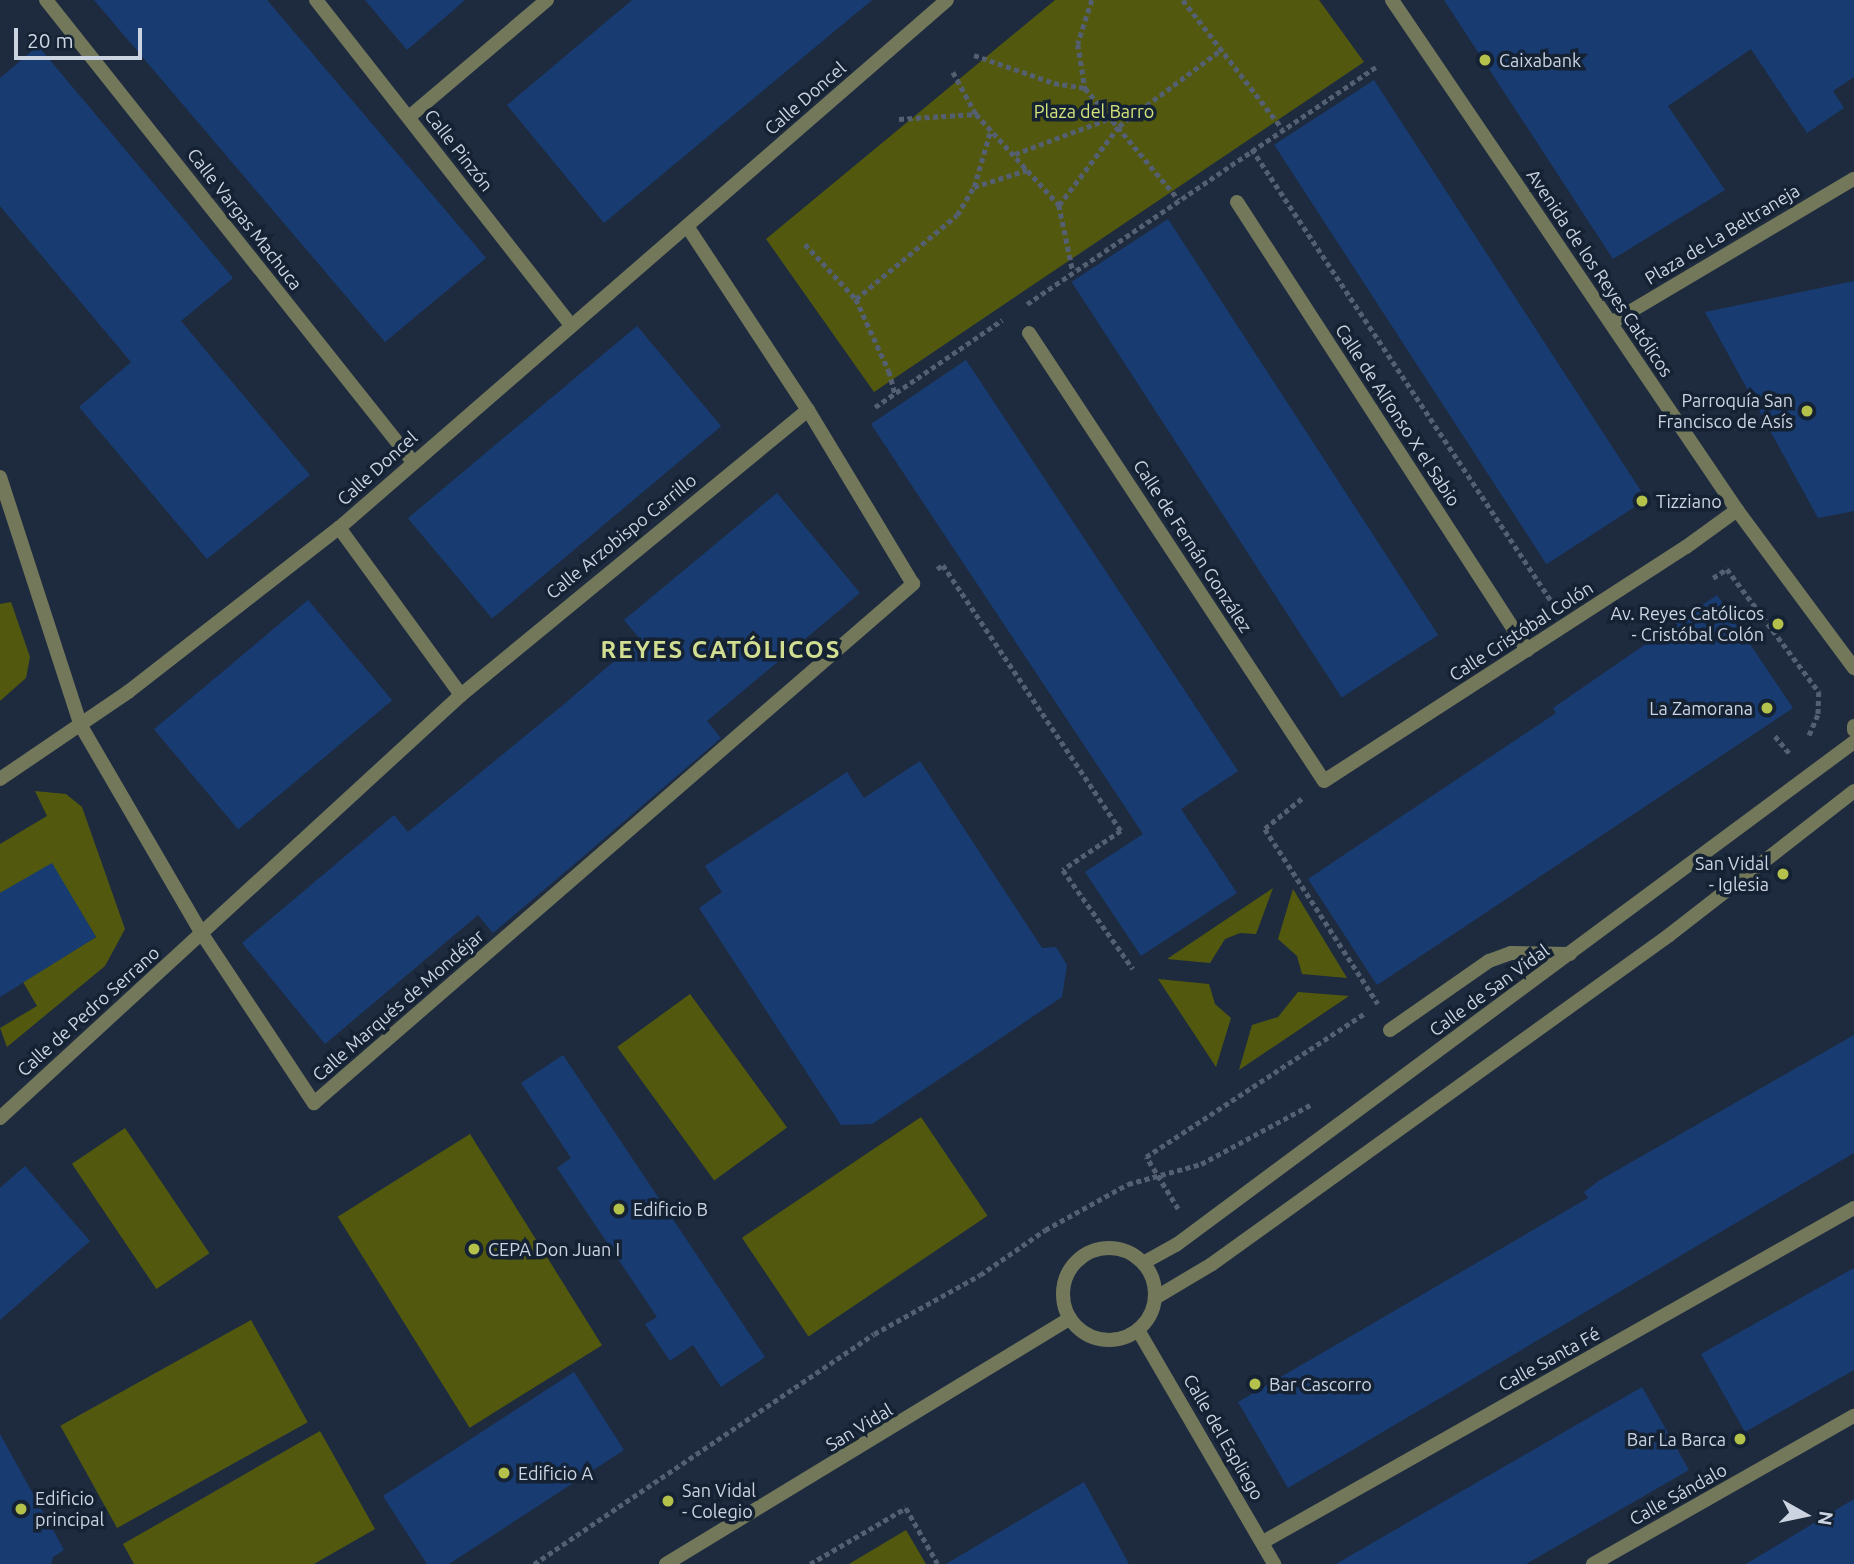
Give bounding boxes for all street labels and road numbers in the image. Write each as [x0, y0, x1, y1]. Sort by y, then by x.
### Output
street label: Calle Doncel [760, 57, 850, 139]
street label: Calle Pinzón [420, 105, 498, 195]
street label: Calle Vargas Machuca [183, 144, 307, 294]
street label: Avenida de los Reyes Católicos [1522, 165, 1678, 381]
street label: Plaza de La Beltraneja [1641, 179, 1803, 289]
street label: Calle de Alfonso X el Sabio [1331, 320, 1465, 510]
street label: Calle Doncel [333, 426, 421, 510]
street label: Calle de Fernán González [1129, 456, 1257, 636]
street label: Calle Arzobispo Carrillo [541, 469, 701, 603]
street label: Calle Cristóbal Colón [1445, 576, 1597, 686]
street label: Calle Marqués de Mondéjar [308, 925, 488, 1085]
street label: Calle de San Vidal [1425, 939, 1553, 1041]
street label: Calle de Pedro Serrano [12, 941, 164, 1081]
street label: Calle Santa Fé [1495, 1322, 1603, 1396]
street label: Calle del Espliego [1179, 1370, 1269, 1504]
street label: San Vidal [822, 1399, 896, 1455]
street label: Calle Sándalo [1626, 1458, 1730, 1530]

